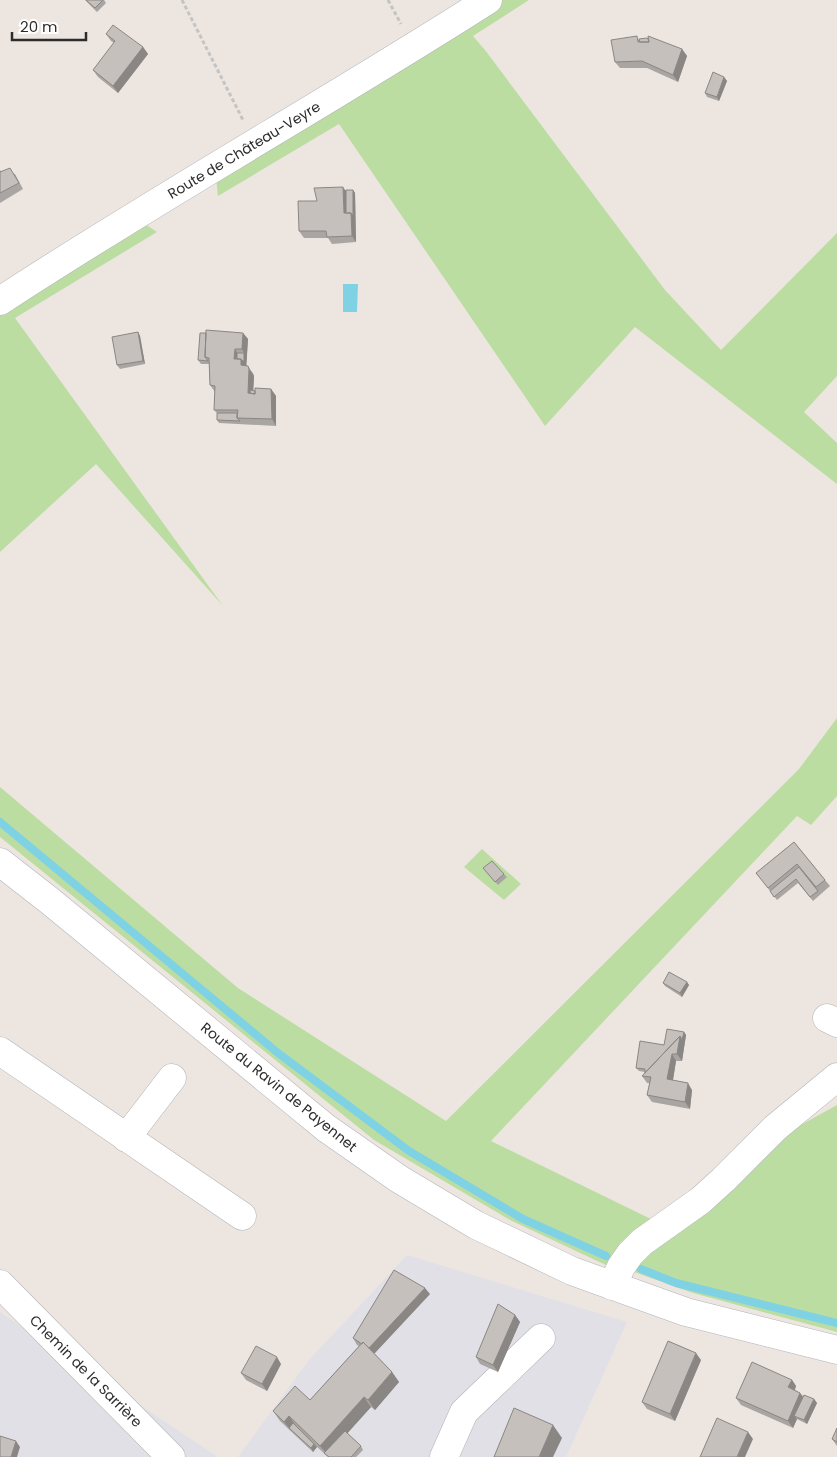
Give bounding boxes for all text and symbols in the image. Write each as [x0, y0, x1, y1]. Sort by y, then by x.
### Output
scale bar [12, 10, 86, 42]
text: 20 m [20, 16, 58, 37]
street label: Route de Château-Veyre [164, 96, 324, 204]
street label: Route du Ravin de Payennet [197, 1018, 361, 1156]
street label: Chemin de la Sarrière [25, 1310, 147, 1432]

